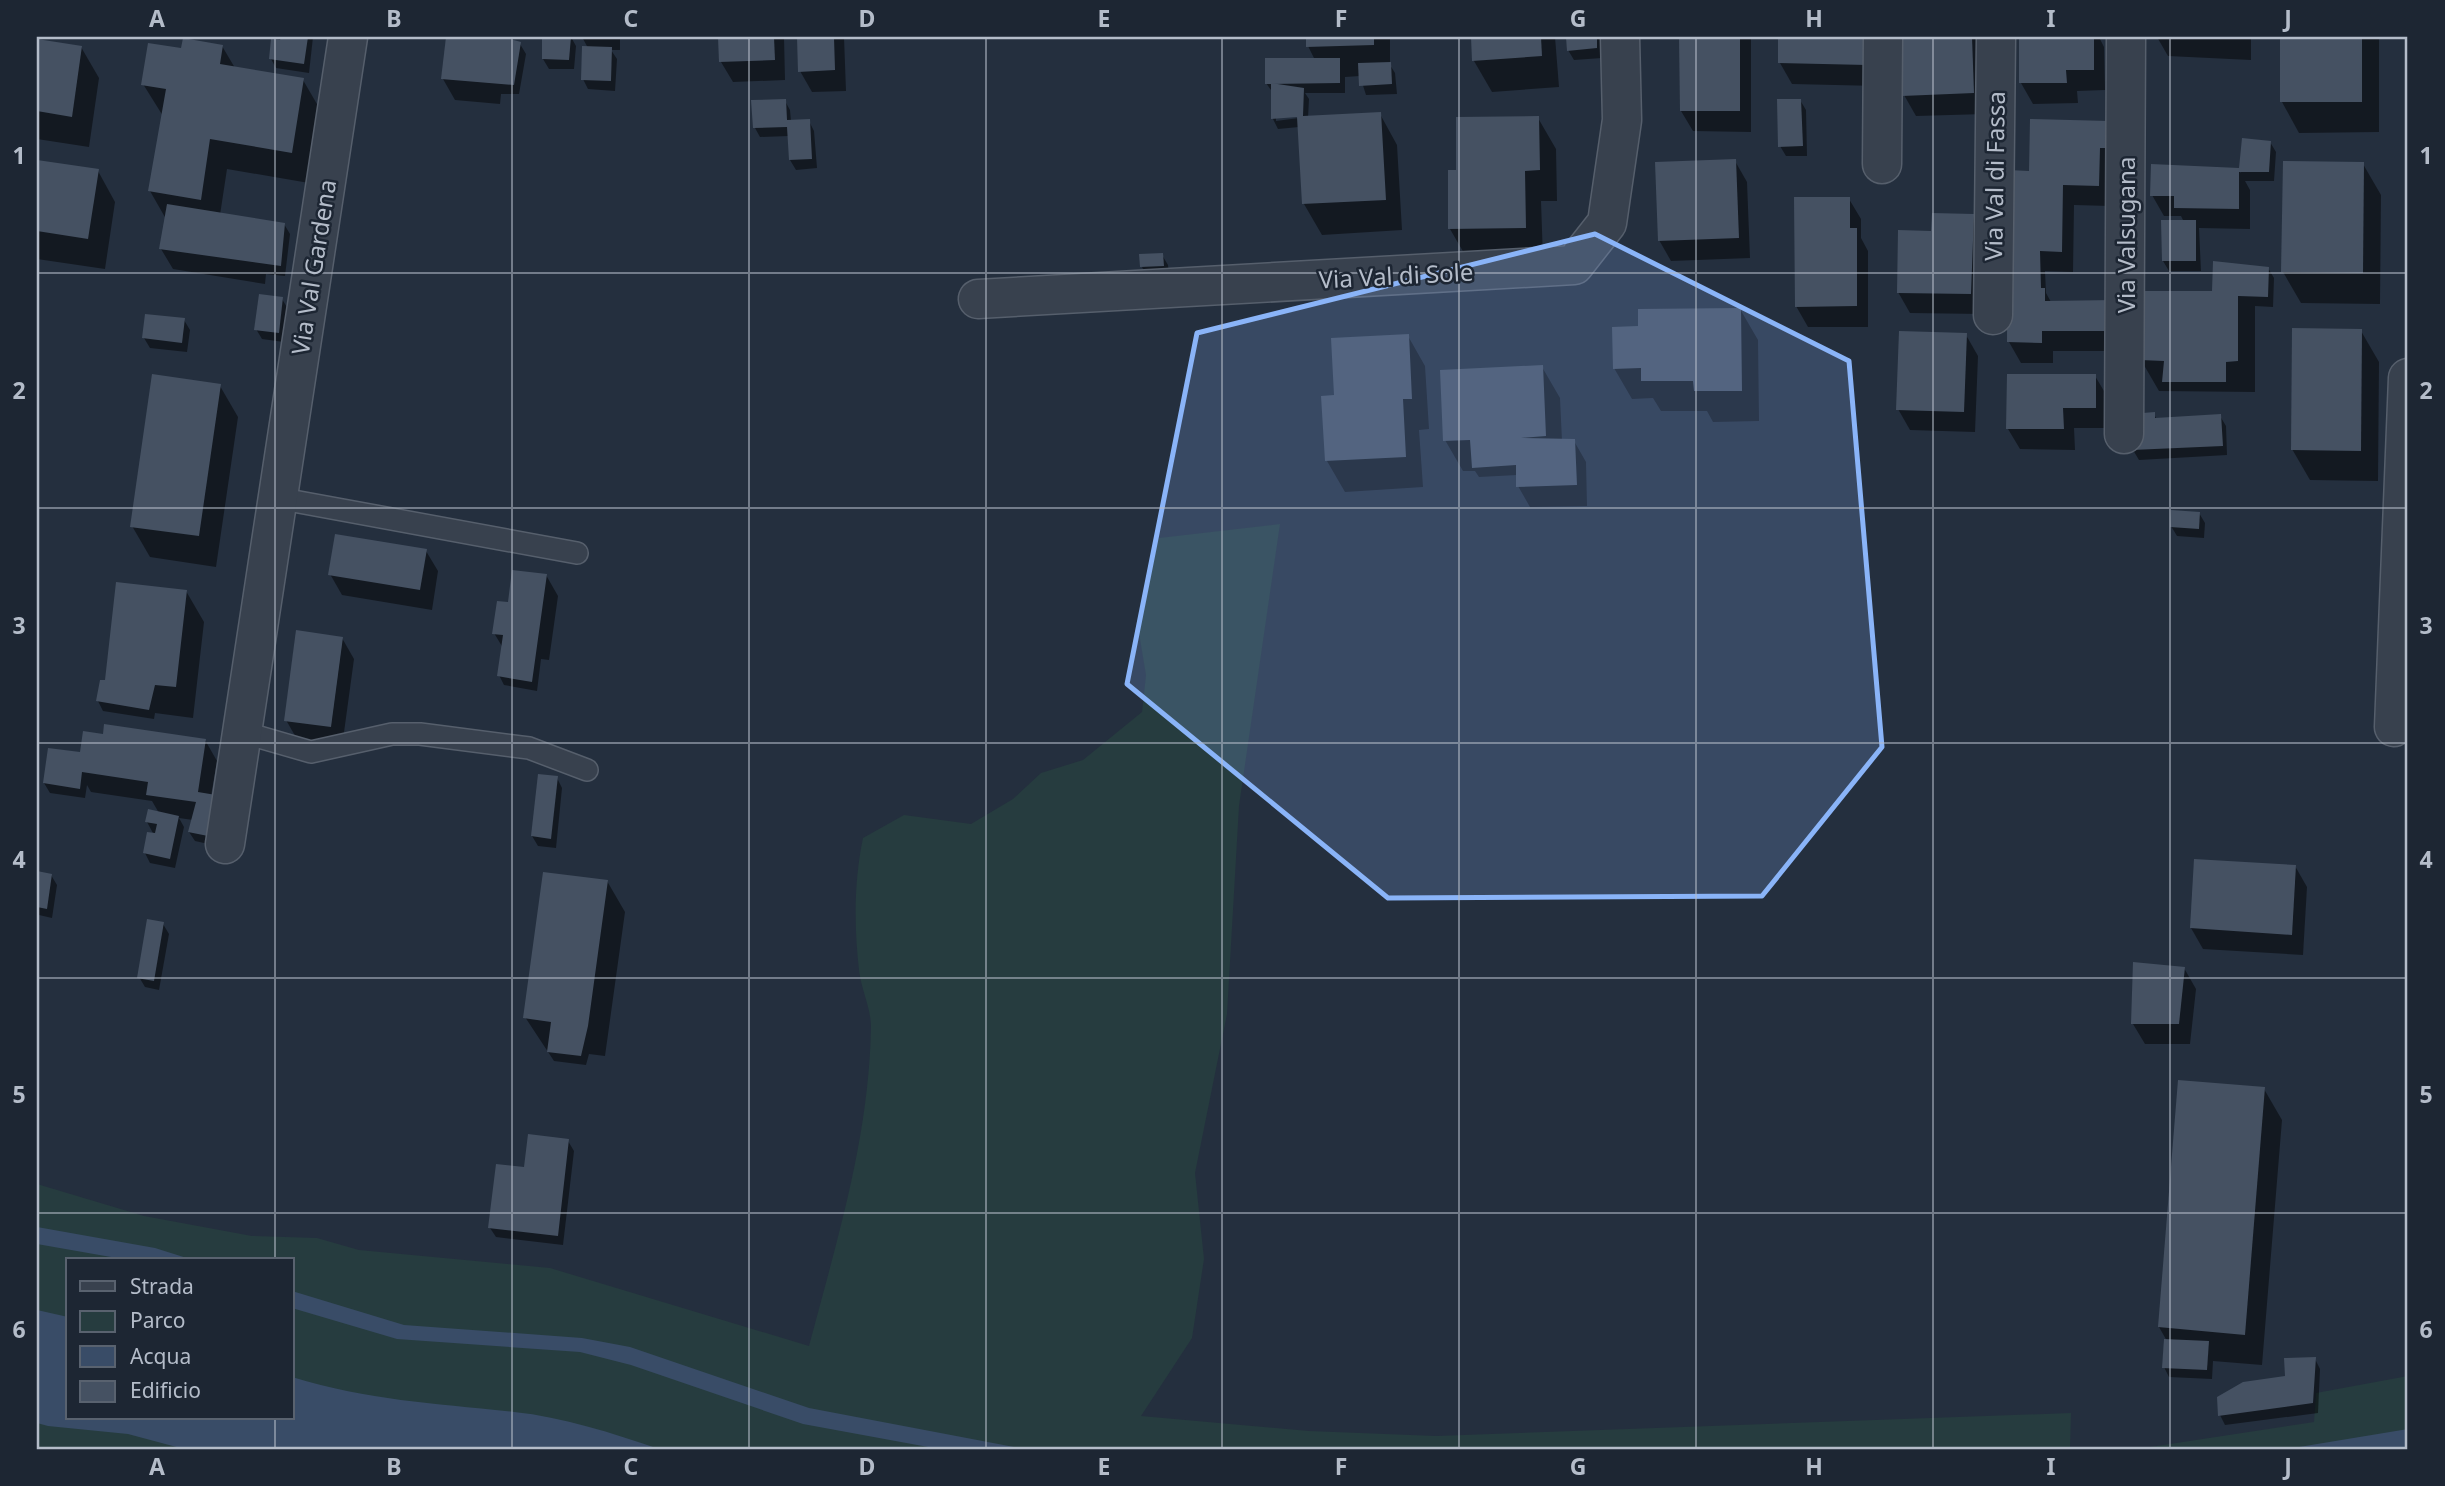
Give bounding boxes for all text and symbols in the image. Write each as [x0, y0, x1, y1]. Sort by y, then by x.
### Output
text: A [149, 2, 165, 34]
text: B [386, 2, 402, 34]
text: C [624, 2, 639, 34]
text: D [859, 2, 875, 34]
text: E [1098, 2, 1110, 34]
text: F [1335, 2, 1347, 34]
text: G [1570, 2, 1586, 34]
text: H [1805, 2, 1823, 34]
text: I [2047, 2, 2056, 34]
text: J [2282, 2, 2292, 34]
street label: Via Val di Fassa [1976, 91, 2012, 261]
text: 1 [12, 139, 26, 171]
text: 1 [2419, 139, 2433, 171]
street label: Via Valsugana [2109, 157, 2142, 313]
street label: Via Val Gardena [283, 177, 343, 357]
street label: Via Val di Sole [1318, 254, 1474, 296]
text: 2 [12, 374, 26, 406]
text: 2 [2419, 374, 2433, 406]
text: 3 [12, 609, 26, 641]
text: 3 [2419, 609, 2433, 641]
text: 4 [12, 843, 26, 875]
text: 4 [2419, 843, 2433, 875]
text: 5 [12, 1078, 26, 1110]
text: 5 [2419, 1078, 2433, 1110]
legend [66, 1258, 294, 1420]
text: Strada [130, 1272, 194, 1300]
text: Parco [130, 1306, 186, 1334]
text: 6 [12, 1313, 26, 1345]
text: 6 [2419, 1313, 2433, 1345]
text: Acqua [130, 1342, 191, 1370]
text: Edificio [130, 1376, 201, 1404]
text: A [149, 1450, 165, 1482]
text: B [386, 1450, 402, 1482]
text: C [624, 1450, 639, 1482]
text: D [859, 1450, 875, 1482]
text: E [1098, 1450, 1110, 1482]
text: F [1335, 1450, 1347, 1482]
text: G [1570, 1450, 1586, 1482]
text: H [1805, 1450, 1823, 1482]
text: I [2047, 1450, 2056, 1482]
text: J [2282, 1450, 2292, 1482]

